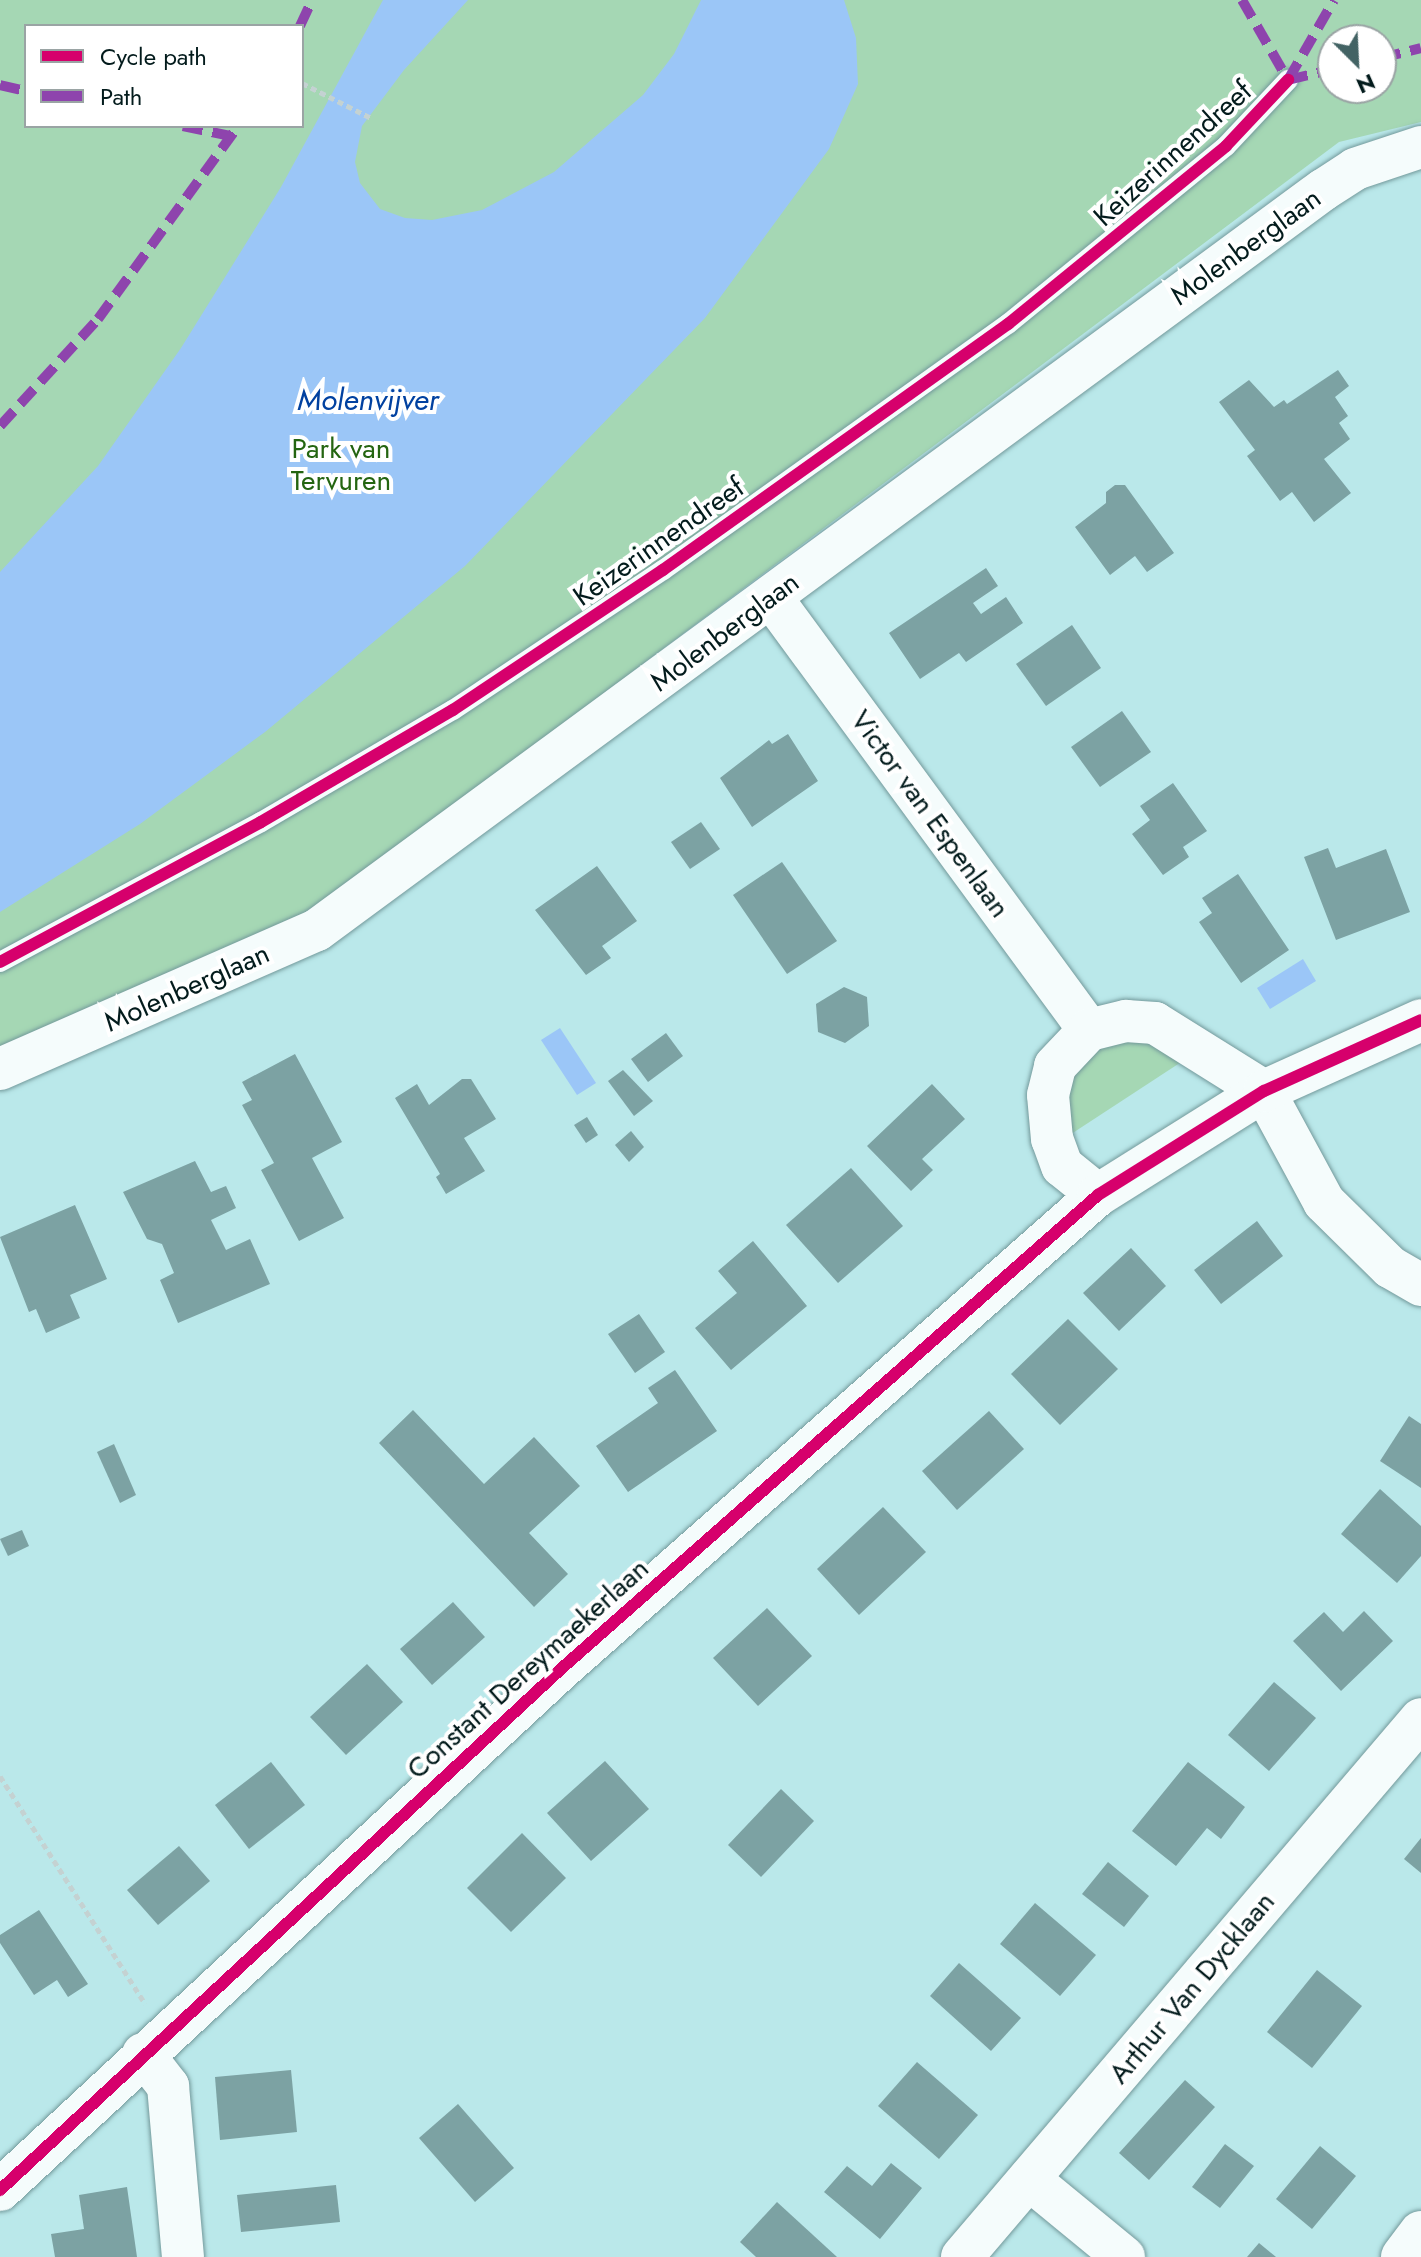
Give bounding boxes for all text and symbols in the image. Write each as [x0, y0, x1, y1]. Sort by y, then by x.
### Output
legend [24, 24, 304, 128]
north arrow [1317, 24, 1397, 104]
text: Cycle path [100, 39, 207, 74]
text: N [1351, 66, 1380, 102]
street label: Keizerinnendreef [1087, 74, 1259, 234]
text: Path [100, 79, 142, 114]
street label: Molenberglaan [1164, 181, 1328, 313]
water label: Molenvijver [297, 382, 439, 418]
park label: Park van Tervuren [291, 432, 391, 498]
street label: Keizerinnendreef [567, 471, 751, 613]
street label: Molenberglaan [644, 565, 806, 699]
street label: Victor van Espenlaan [844, 704, 1016, 924]
street label: Molenberglaan [99, 937, 275, 1039]
street label: Constant Dereymaekerlaan [400, 1552, 656, 1786]
street label: Arthur Van Dycklaan [1102, 1885, 1282, 2091]

